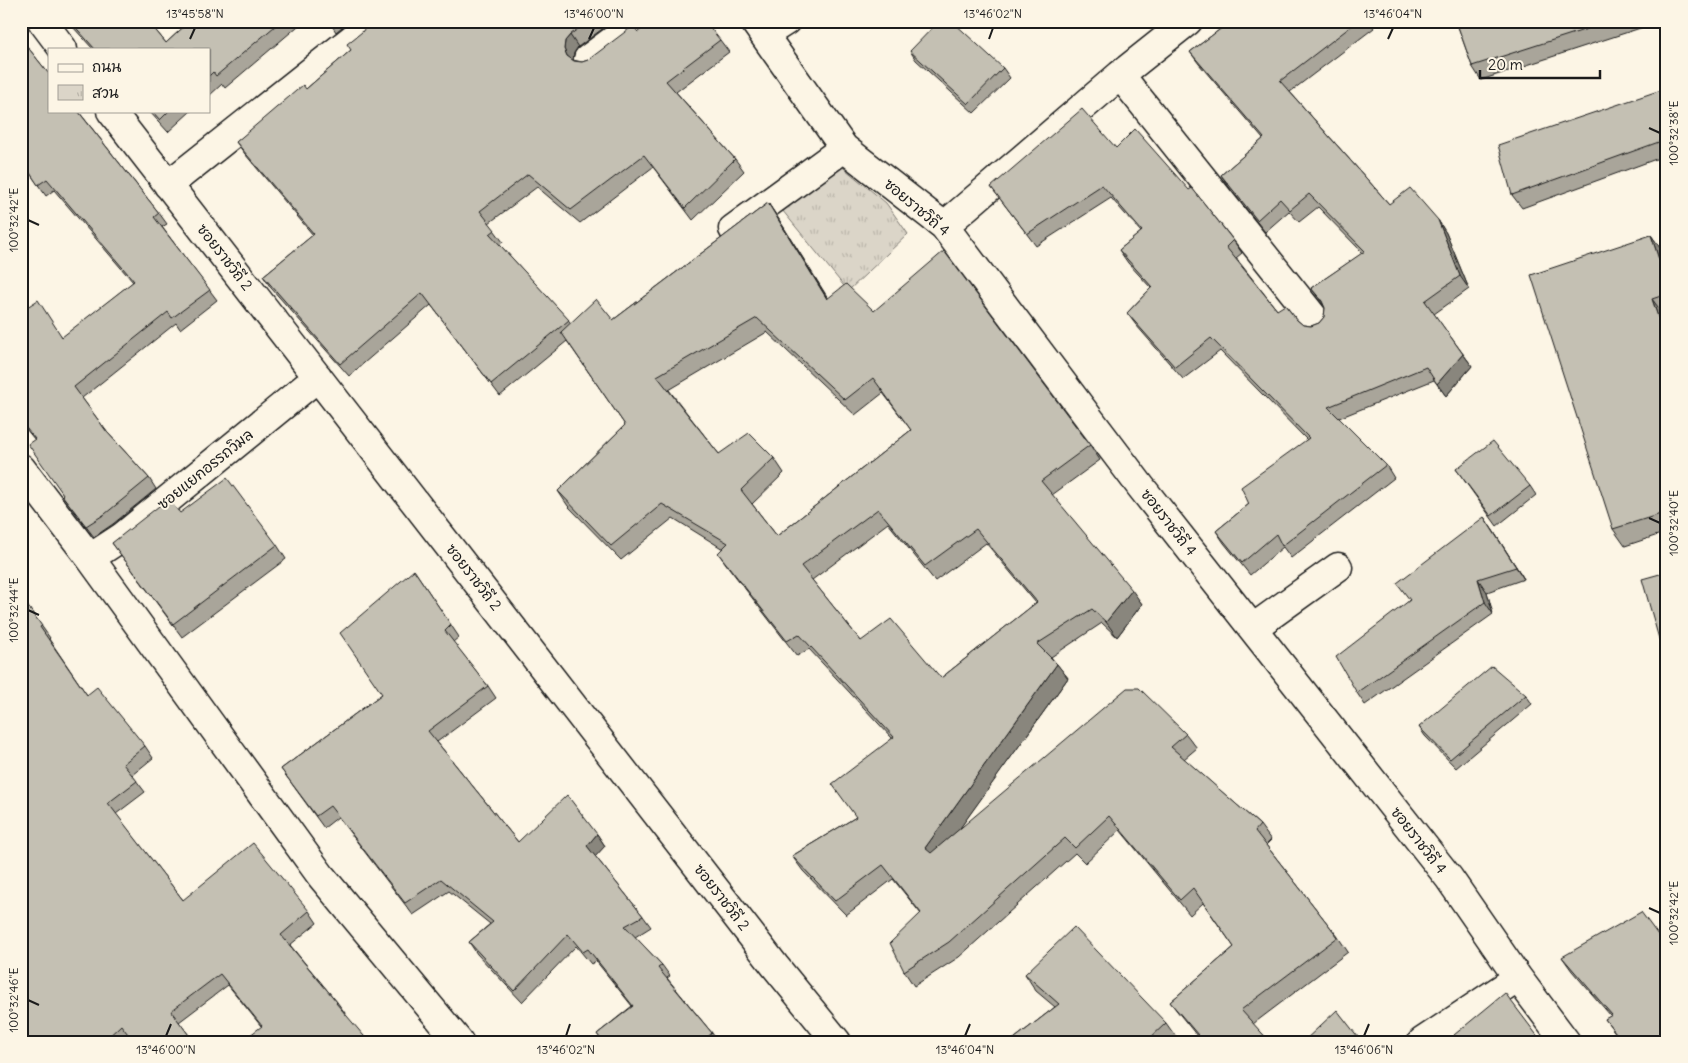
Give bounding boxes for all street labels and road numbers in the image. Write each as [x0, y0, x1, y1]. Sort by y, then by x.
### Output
street label: ซอยราชวิถี 4 [880, 174, 954, 240]
street label: ซอยราชวิถี 2 [193, 220, 257, 294]
street label: ซอยแยกอรรถวิมล [153, 425, 257, 513]
street label: ซอยราชวิถี 4 [1137, 485, 1201, 560]
street label: ซอยราชวิถี 2 [442, 540, 506, 614]
street label: ซอยราชวิถี 4 [1387, 803, 1451, 878]
street label: ซอยราชวิถี 2 [690, 860, 754, 934]

